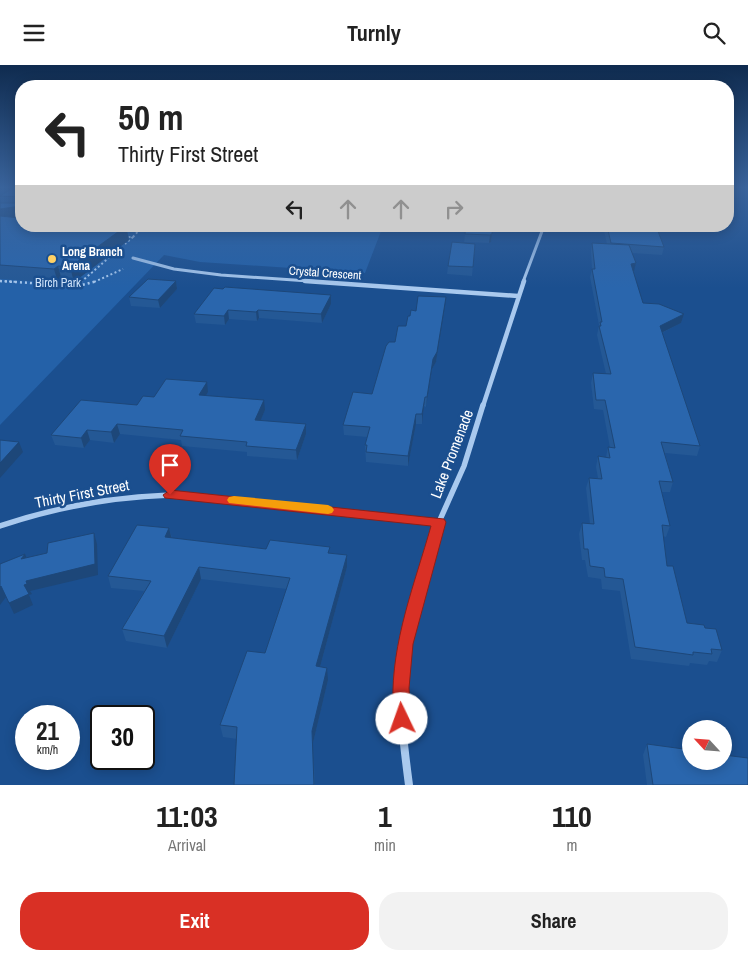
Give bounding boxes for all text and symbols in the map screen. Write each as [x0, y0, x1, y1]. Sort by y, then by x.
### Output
text: Turnly [347, 18, 401, 48]
icon: menu [20, 19, 48, 47]
icon: search [700, 19, 728, 47]
text: 50 m [118, 94, 183, 141]
icon: left [35, 100, 100, 165]
text: Thirty First Street [118, 139, 258, 169]
icon: left [281, 195, 309, 223]
icon: ahead [334, 195, 362, 223]
icon: ahead [387, 195, 415, 223]
icon: right [440, 195, 468, 223]
place label: Long Branch Arena [62, 244, 123, 274]
marker: Long Branch Arena [46, 253, 58, 265]
street label: Crystal Crescent [288, 262, 362, 284]
park label: Birch Park [35, 275, 81, 291]
street label: Lake Promenade [425, 406, 478, 501]
pin [149, 444, 191, 495]
icon: arrive [156, 451, 184, 479]
street label: Thirty First Street [33, 474, 131, 513]
position arrow [375, 692, 427, 744]
speed limit sign: 30 [90, 705, 155, 770]
text: 21 [36, 714, 59, 748]
north arrow [682, 720, 732, 770]
map controls [682, 720, 732, 770]
text: km/h [37, 742, 58, 758]
text: 11:03 [156, 796, 218, 836]
text: 1 [378, 796, 392, 836]
text: 110 [552, 796, 592, 836]
text: Arrival [168, 834, 206, 856]
text: min [374, 834, 396, 856]
text: m [566, 834, 577, 856]
button: Exit [20, 892, 369, 950]
button: Share [379, 892, 728, 950]

